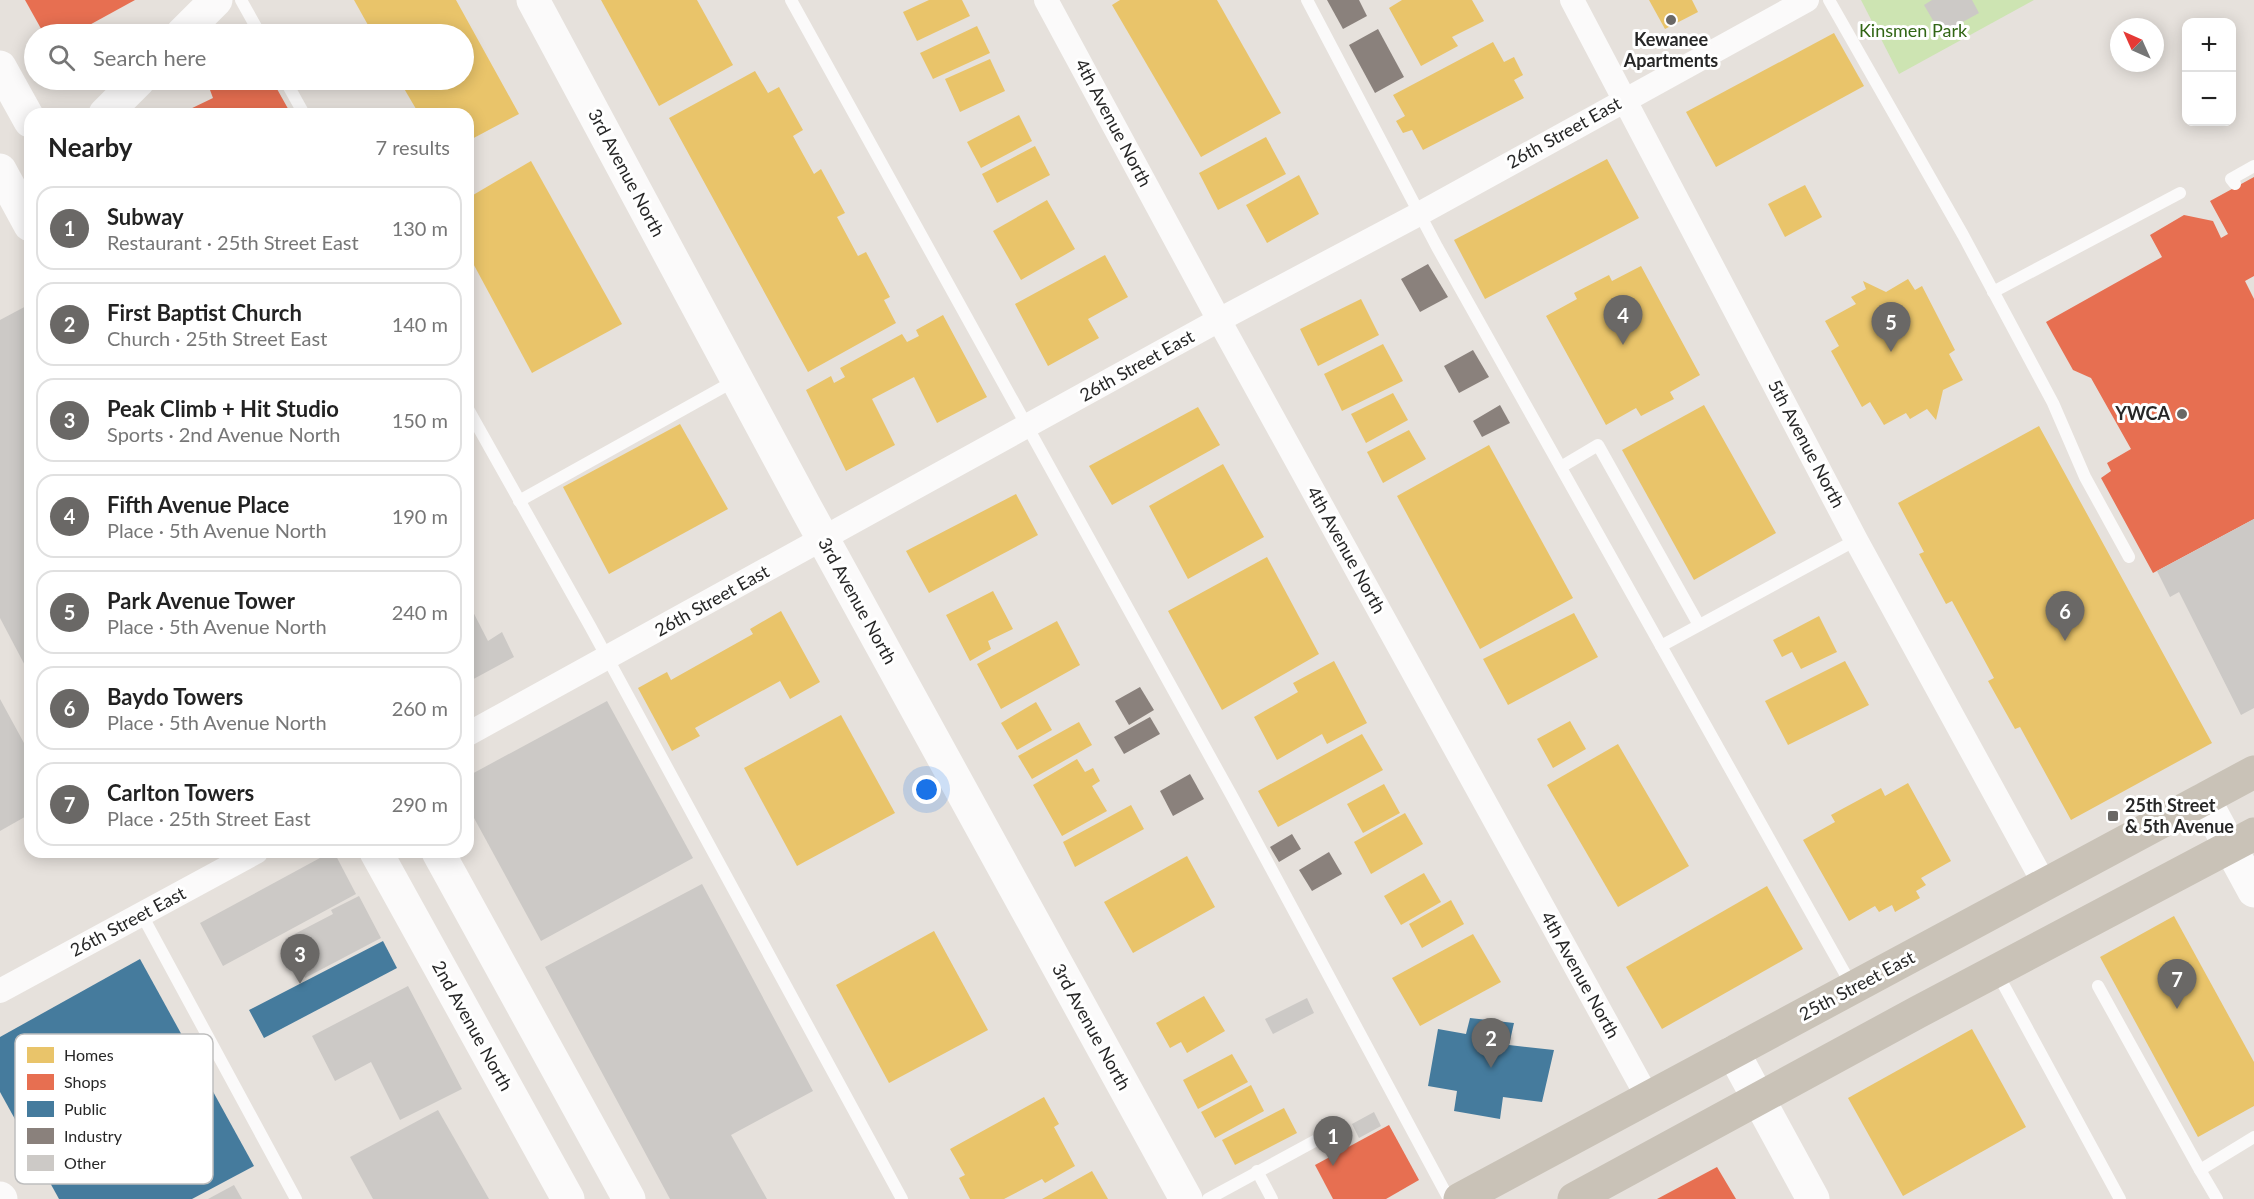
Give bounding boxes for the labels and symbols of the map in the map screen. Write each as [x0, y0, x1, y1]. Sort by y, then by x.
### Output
marker: Kewanee Apartments [1664, 13, 1678, 27]
north arrow [2110, 18, 2164, 72]
park label: Kinsmen Park [1859, 19, 1968, 41]
place label: Kewanee Apartments [1623, 28, 1718, 71]
street label: 4th Avenue North [1071, 55, 1157, 190]
street label: 26th Street East [1502, 91, 1625, 173]
street label: 3rd Avenue North [584, 105, 670, 240]
pin: 4 [1604, 296, 1642, 345]
pin: 5 [1872, 302, 1910, 352]
street label: 26th Street East [1075, 324, 1198, 406]
street label: 5th Avenue North [1764, 376, 1850, 511]
place label: YWCA [2114, 402, 2170, 424]
marker: YWCA [2175, 407, 2189, 421]
street label: 4th Avenue North [1303, 482, 1391, 617]
street label: 3rd Avenue North [814, 533, 902, 668]
street label: 26th Street East [650, 559, 773, 641]
pin: 6 [2046, 592, 2084, 641]
your location [912, 775, 941, 804]
place label: 25th Street & 5th Avenue [2125, 794, 2234, 837]
marker: 25th Street & 5th Avenue [2106, 809, 2120, 823]
street label: 26th Street East [66, 881, 189, 961]
street label: 4th Avenue North [1537, 907, 1625, 1042]
pin: 3 [280, 934, 320, 984]
street label: 25th Street East [1795, 945, 1918, 1025]
street label: 2nd Avenue North [428, 957, 518, 1094]
street label: 3rd Avenue North [1048, 959, 1136, 1094]
pin: 7 [2158, 960, 2196, 1009]
pin: 2 [1472, 1018, 1510, 1068]
legend [15, 1034, 213, 1184]
text: Homes [64, 1045, 114, 1064]
text: Shops [64, 1072, 107, 1091]
text: Public [64, 1099, 107, 1118]
pin: 1 [1314, 1116, 1352, 1166]
text: Industry [64, 1126, 123, 1145]
text: Other [64, 1153, 106, 1172]

